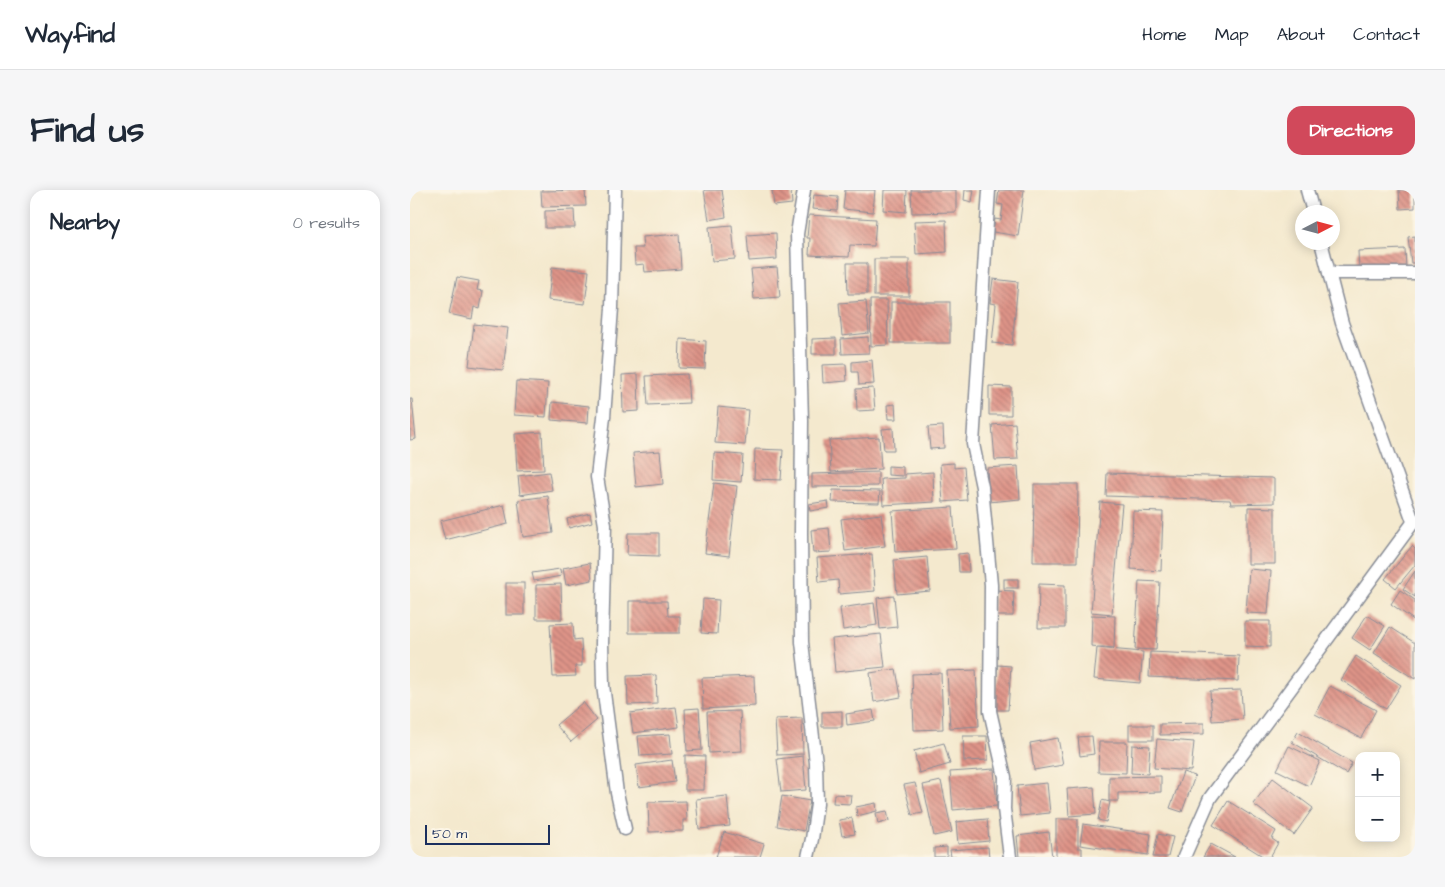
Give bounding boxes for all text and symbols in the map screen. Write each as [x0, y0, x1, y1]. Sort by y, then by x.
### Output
text: Wayfind [25, 18, 115, 52]
text: Home [1142, 22, 1187, 47]
text: Map [1215, 22, 1249, 47]
text: About [1277, 22, 1325, 47]
text: Contact [1353, 22, 1420, 47]
text: Find us [30, 106, 144, 155]
button: Directions [1287, 106, 1415, 155]
north arrow [1295, 205, 1340, 250]
text: Nearby [50, 208, 120, 237]
text: 0 results [293, 212, 360, 234]
map controls [1355, 752, 1400, 842]
button: + [1355, 752, 1400, 797]
button: − [1355, 797, 1400, 842]
scale bar [425, 822, 550, 845]
text: 50 m [432, 824, 467, 844]

